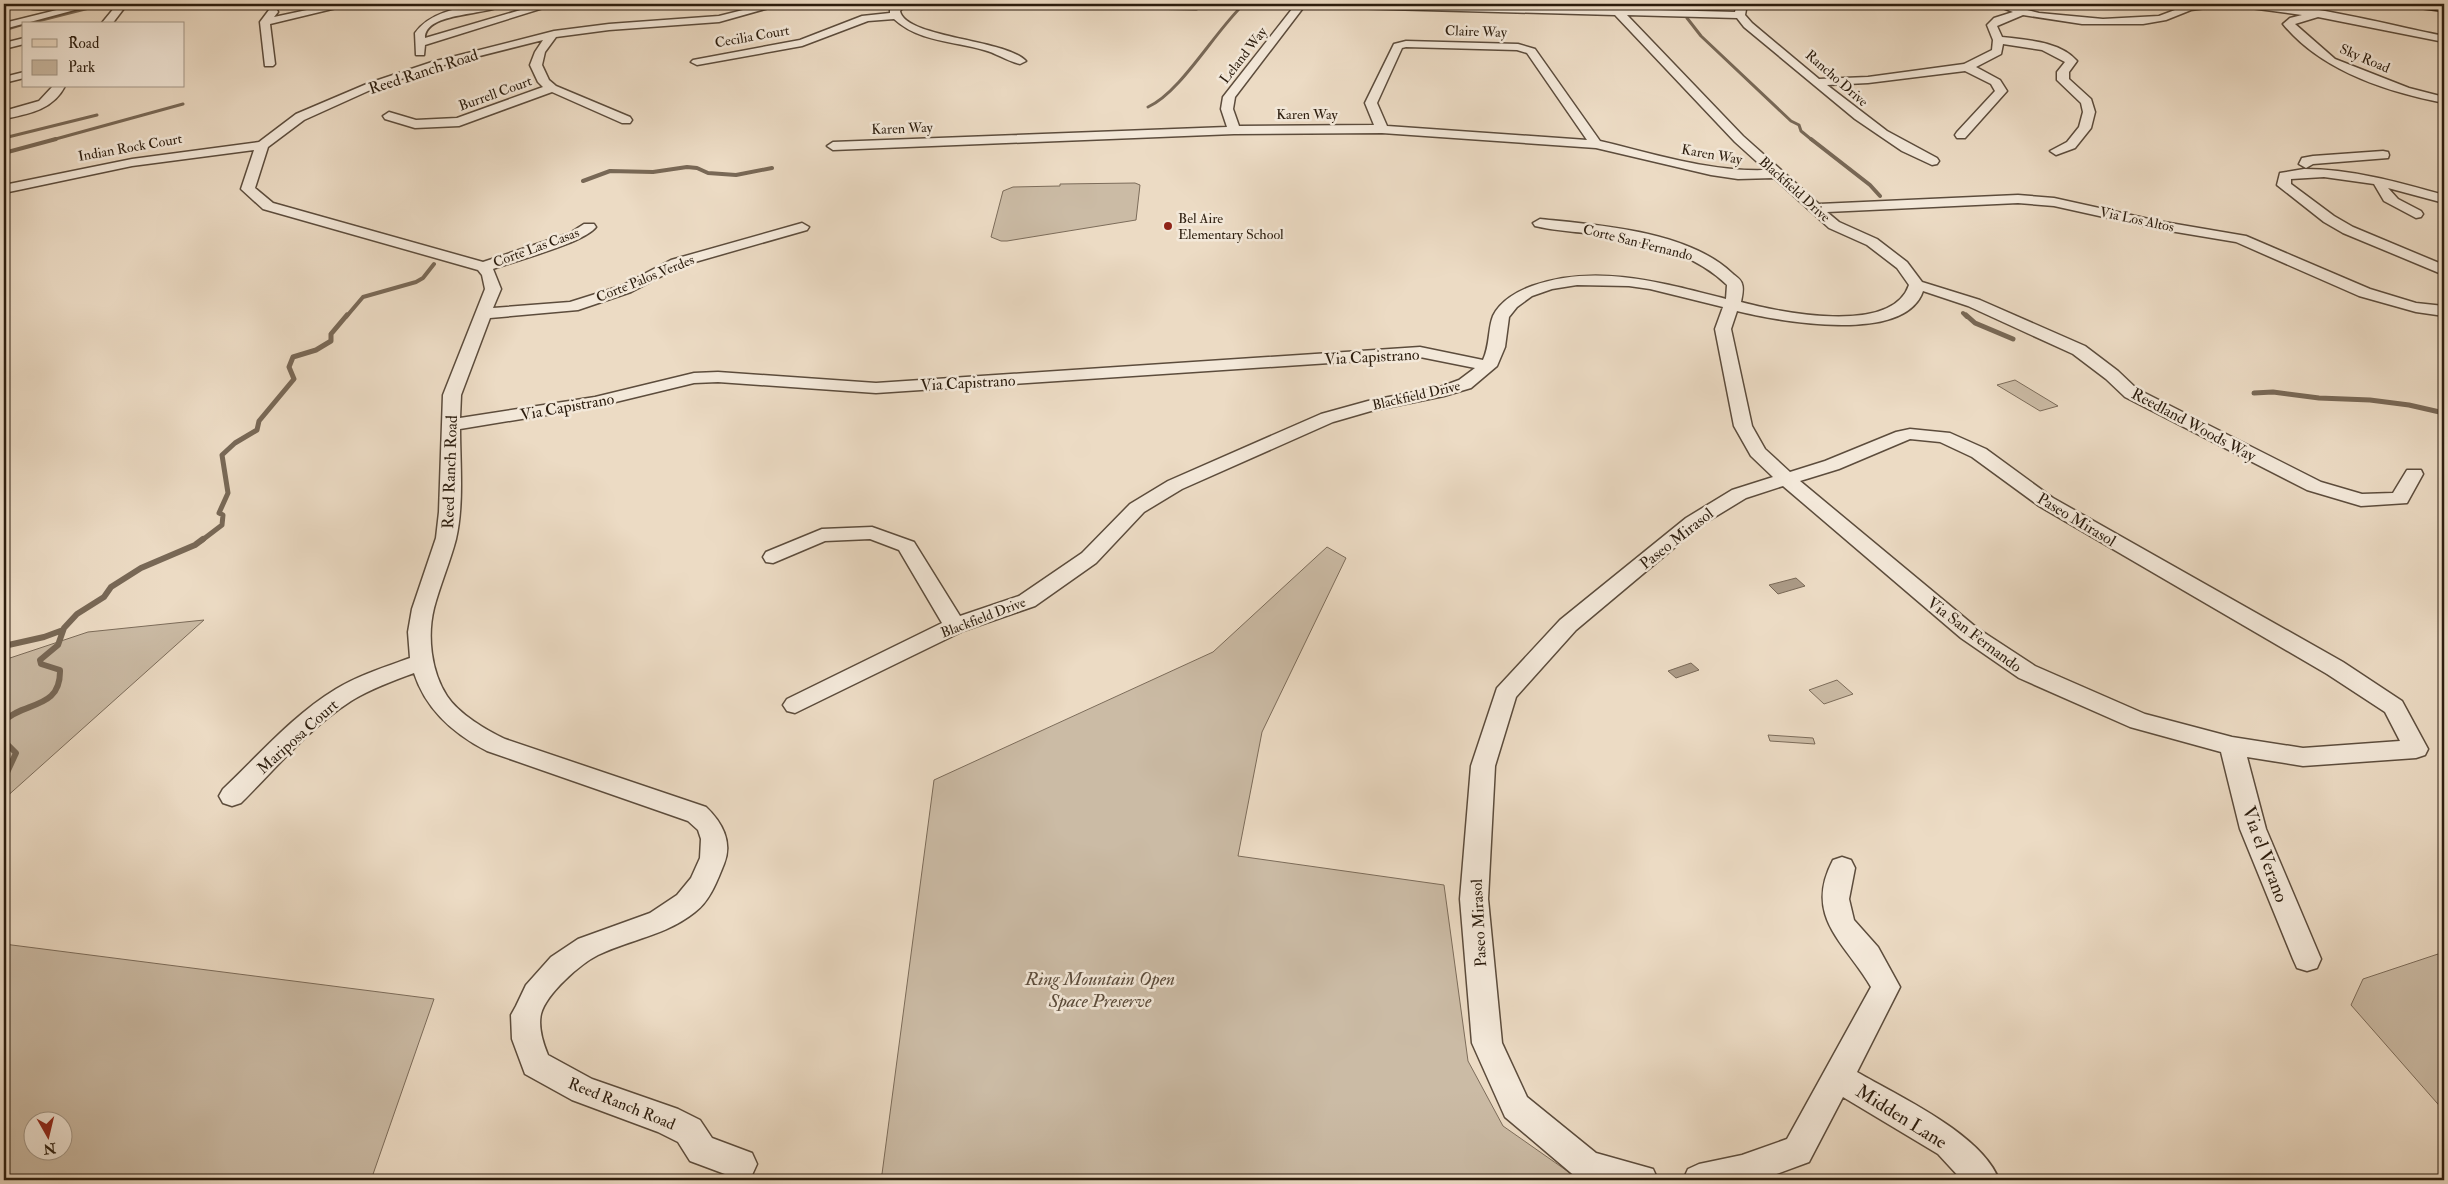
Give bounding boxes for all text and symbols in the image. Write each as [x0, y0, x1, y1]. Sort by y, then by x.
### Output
street label: Cecilia Court [713, 21, 791, 51]
legend [22, 22, 185, 88]
street label: Claire Way [1445, 22, 1508, 42]
street label: Leland Way [1216, 23, 1272, 88]
text: Road [68, 34, 100, 53]
street label: Sky Road [2337, 40, 2393, 78]
street label: Reed Ranch Road [366, 45, 481, 99]
street label: Rancho Drive [1802, 46, 1872, 110]
text: Park [68, 58, 95, 77]
street label: Burrell Court [456, 72, 535, 115]
street label: Karen Way [1276, 106, 1339, 124]
street label: Karen Way [871, 119, 934, 139]
street label: Indian Rock Court [77, 130, 184, 165]
street label: Karen Way [1680, 141, 1745, 169]
street label: Blackfield Drive [1756, 153, 1834, 226]
street label: Via Los Altos [2098, 203, 2176, 236]
place label: Bel Aire Elementary School [1178, 210, 1284, 244]
marker: Bel Aire Elementary School [1162, 220, 1174, 232]
street label: Corte San Fernando [1581, 221, 1695, 264]
street label: Corte Las Casas [491, 224, 582, 271]
street label: Corte Palos Verdes [594, 251, 697, 306]
street label: Via Capistrano [1324, 345, 1420, 370]
street label: Via Capistrano [920, 371, 1016, 396]
street label: Blackfield Drive [1370, 377, 1462, 414]
street label: Reedland Woods Way [2128, 384, 2260, 467]
street label: Via Capistrano [519, 389, 616, 426]
street label: Reed Ranch Road [438, 415, 462, 529]
street label: Paseo Mirasol [2033, 489, 2119, 551]
street label: Paseo Mirasol [1636, 504, 1718, 574]
street label: Blackfield Drive [938, 593, 1028, 641]
street label: Via San Fernando [1923, 593, 2026, 677]
street label: Mariposa Court [253, 695, 343, 779]
street label: Via el Verano [2237, 803, 2294, 906]
street label: Paseo Mirasol [1467, 878, 1491, 968]
park label: Ring Mountain Open Space Preserve [1024, 967, 1175, 1013]
street label: Reed Ranch Road [565, 1073, 678, 1135]
street label: Midden Lane [1851, 1079, 1952, 1154]
north arrow [22, 1112, 72, 1162]
text: N [42, 1139, 58, 1158]

